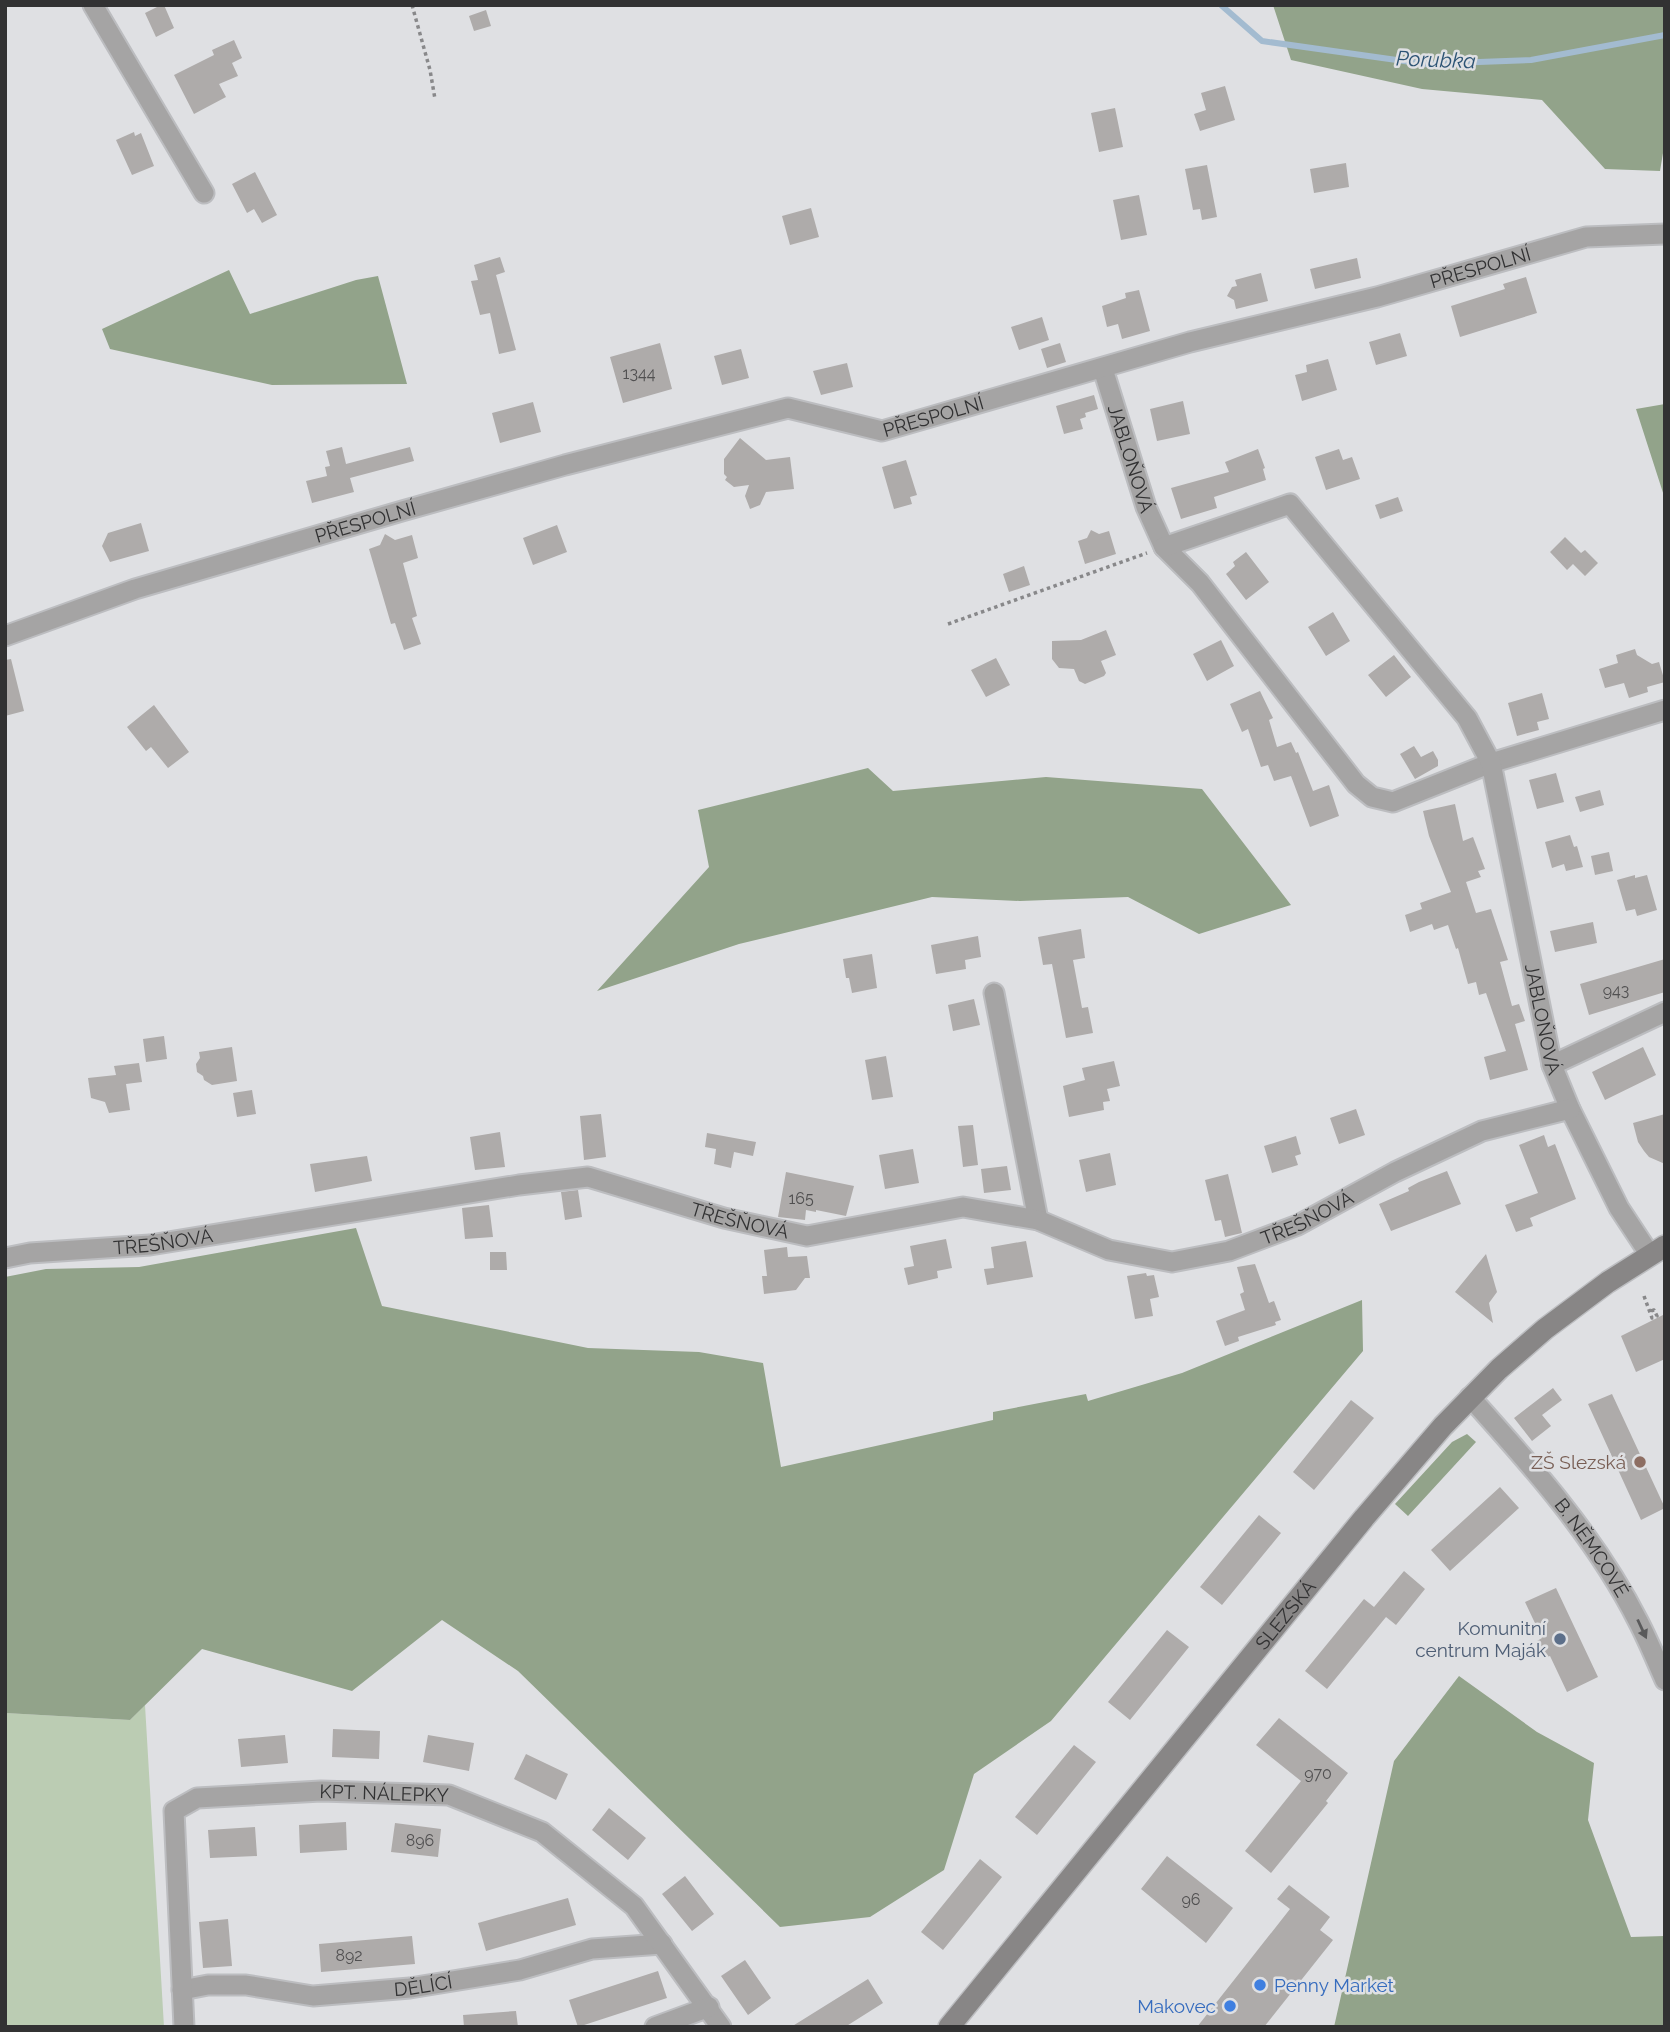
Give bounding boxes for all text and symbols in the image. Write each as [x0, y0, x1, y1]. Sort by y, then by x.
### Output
water label: Porubka [1396, 46, 1476, 73]
street label: PŘESPOLNÍ [1427, 242, 1533, 292]
house number: 1344 [623, 364, 656, 383]
street label: PŘESPOLNÍ [880, 391, 986, 441]
street label: JABLOŇOVÁ [1104, 402, 1158, 516]
street label: PŘESPOLNÍ [312, 497, 418, 547]
street label: JABLOŇOVÁ [1521, 962, 1566, 1078]
house number: 943 [1603, 981, 1629, 1000]
street label: TŘEŠŇOVÁ [1258, 1186, 1357, 1249]
house number: 165 [788, 1189, 814, 1208]
street label: TŘEŠŇOVÁ [688, 1198, 791, 1243]
street label: TŘEŠŇOVÁ [113, 1224, 214, 1258]
place label: ZŠ Slezská [1531, 1451, 1626, 1473]
marker: ZŠ Slezská [1632, 1454, 1648, 1470]
street label: B. NĚMCOVÉ [1550, 1494, 1634, 1601]
street label: SLEZSKÁ [1250, 1576, 1320, 1654]
place label: Komunitní centrum Maják [1415, 1617, 1547, 1661]
one-way arrow [1636, 1619, 1647, 1639]
marker: Komunitní centrum Maják [1552, 1631, 1568, 1647]
house number: 970 [1304, 1764, 1332, 1783]
street label: KPT. NÁLEPKY [319, 1780, 450, 1806]
house number: 896 [406, 1831, 434, 1850]
house number: 96 [1181, 1890, 1201, 1909]
house number: 892 [335, 1946, 363, 1965]
street label: DĚLÍCÍ [393, 1970, 454, 2000]
place label: Penny Market [1274, 1974, 1395, 1996]
marker: Penny Market [1252, 1977, 1268, 1993]
place label: Makovec [1137, 1995, 1216, 2017]
marker: Makovec [1222, 1998, 1238, 2014]

